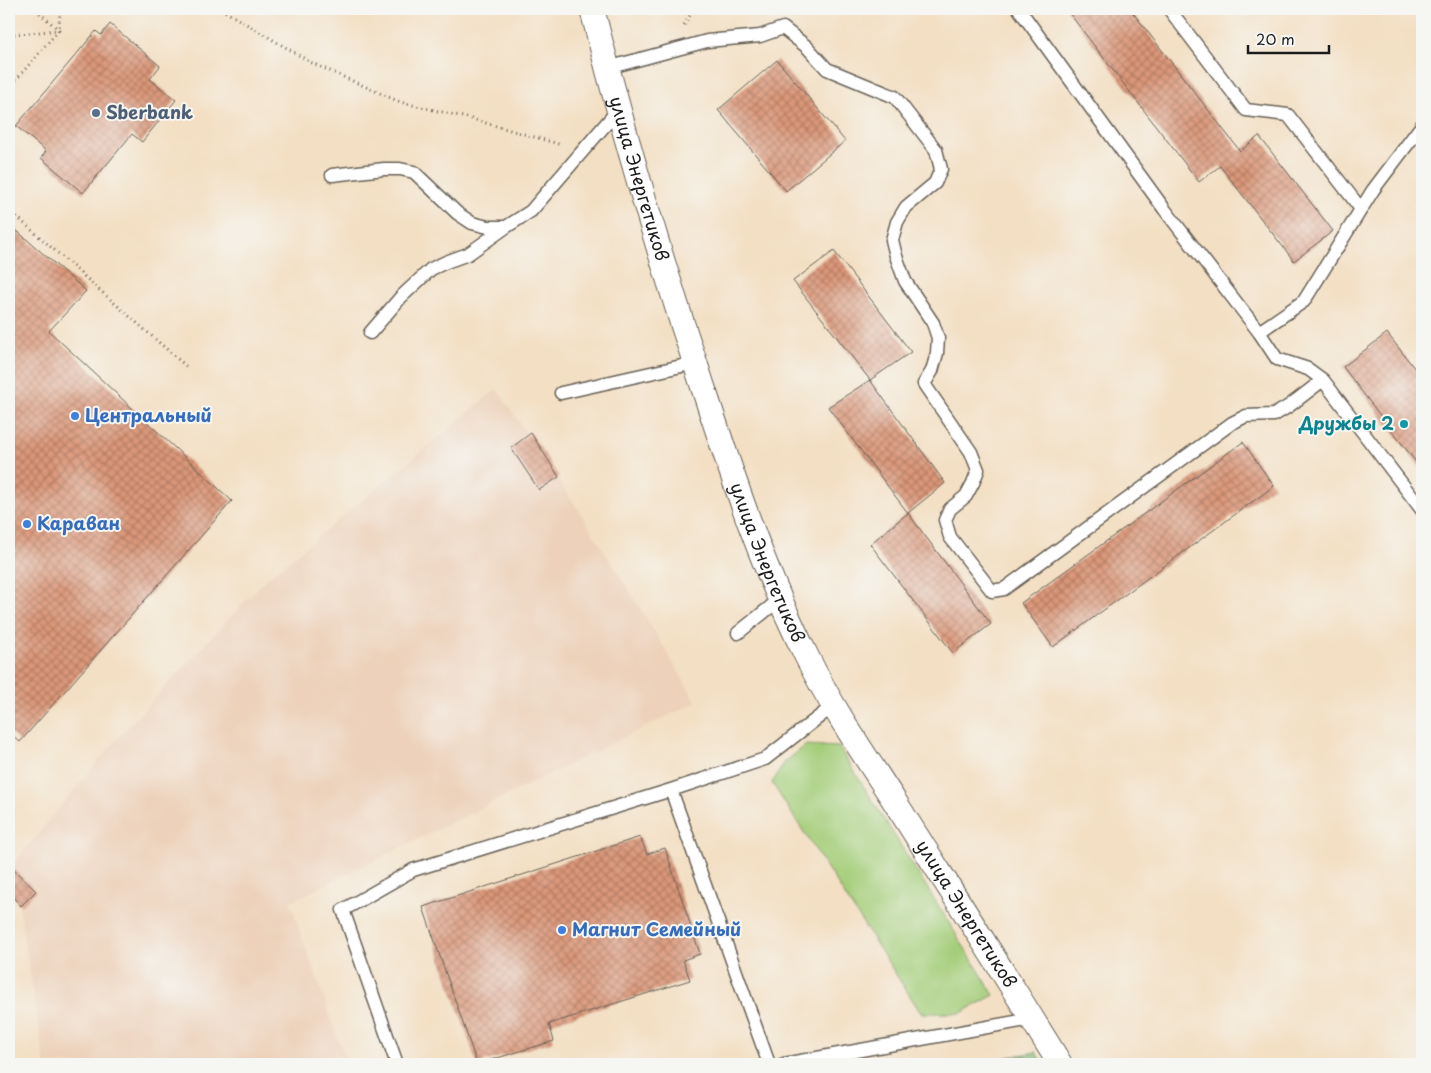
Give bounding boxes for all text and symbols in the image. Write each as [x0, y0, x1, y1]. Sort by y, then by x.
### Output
scale bar [1248, 22, 1330, 54]
text: 20 m [1256, 27, 1295, 50]
street label: улица Энергетиков [604, 93, 677, 264]
place label: Sberbank [106, 98, 193, 125]
marker: Sberbank [90, 107, 102, 119]
place label: Центральный [85, 401, 212, 428]
place label: Дружбы 2 [1298, 409, 1394, 436]
marker: Центральный [69, 410, 81, 422]
marker: Дружбы 2 [1398, 418, 1410, 430]
street label: улица Энергетиков [724, 479, 813, 646]
place label: Караван [37, 509, 120, 536]
marker: Караван [21, 518, 33, 530]
street label: улица Энергетиков [910, 834, 1024, 992]
place label: Магнит Семейный [572, 915, 741, 942]
marker: Магнит Семейный [556, 924, 568, 936]

